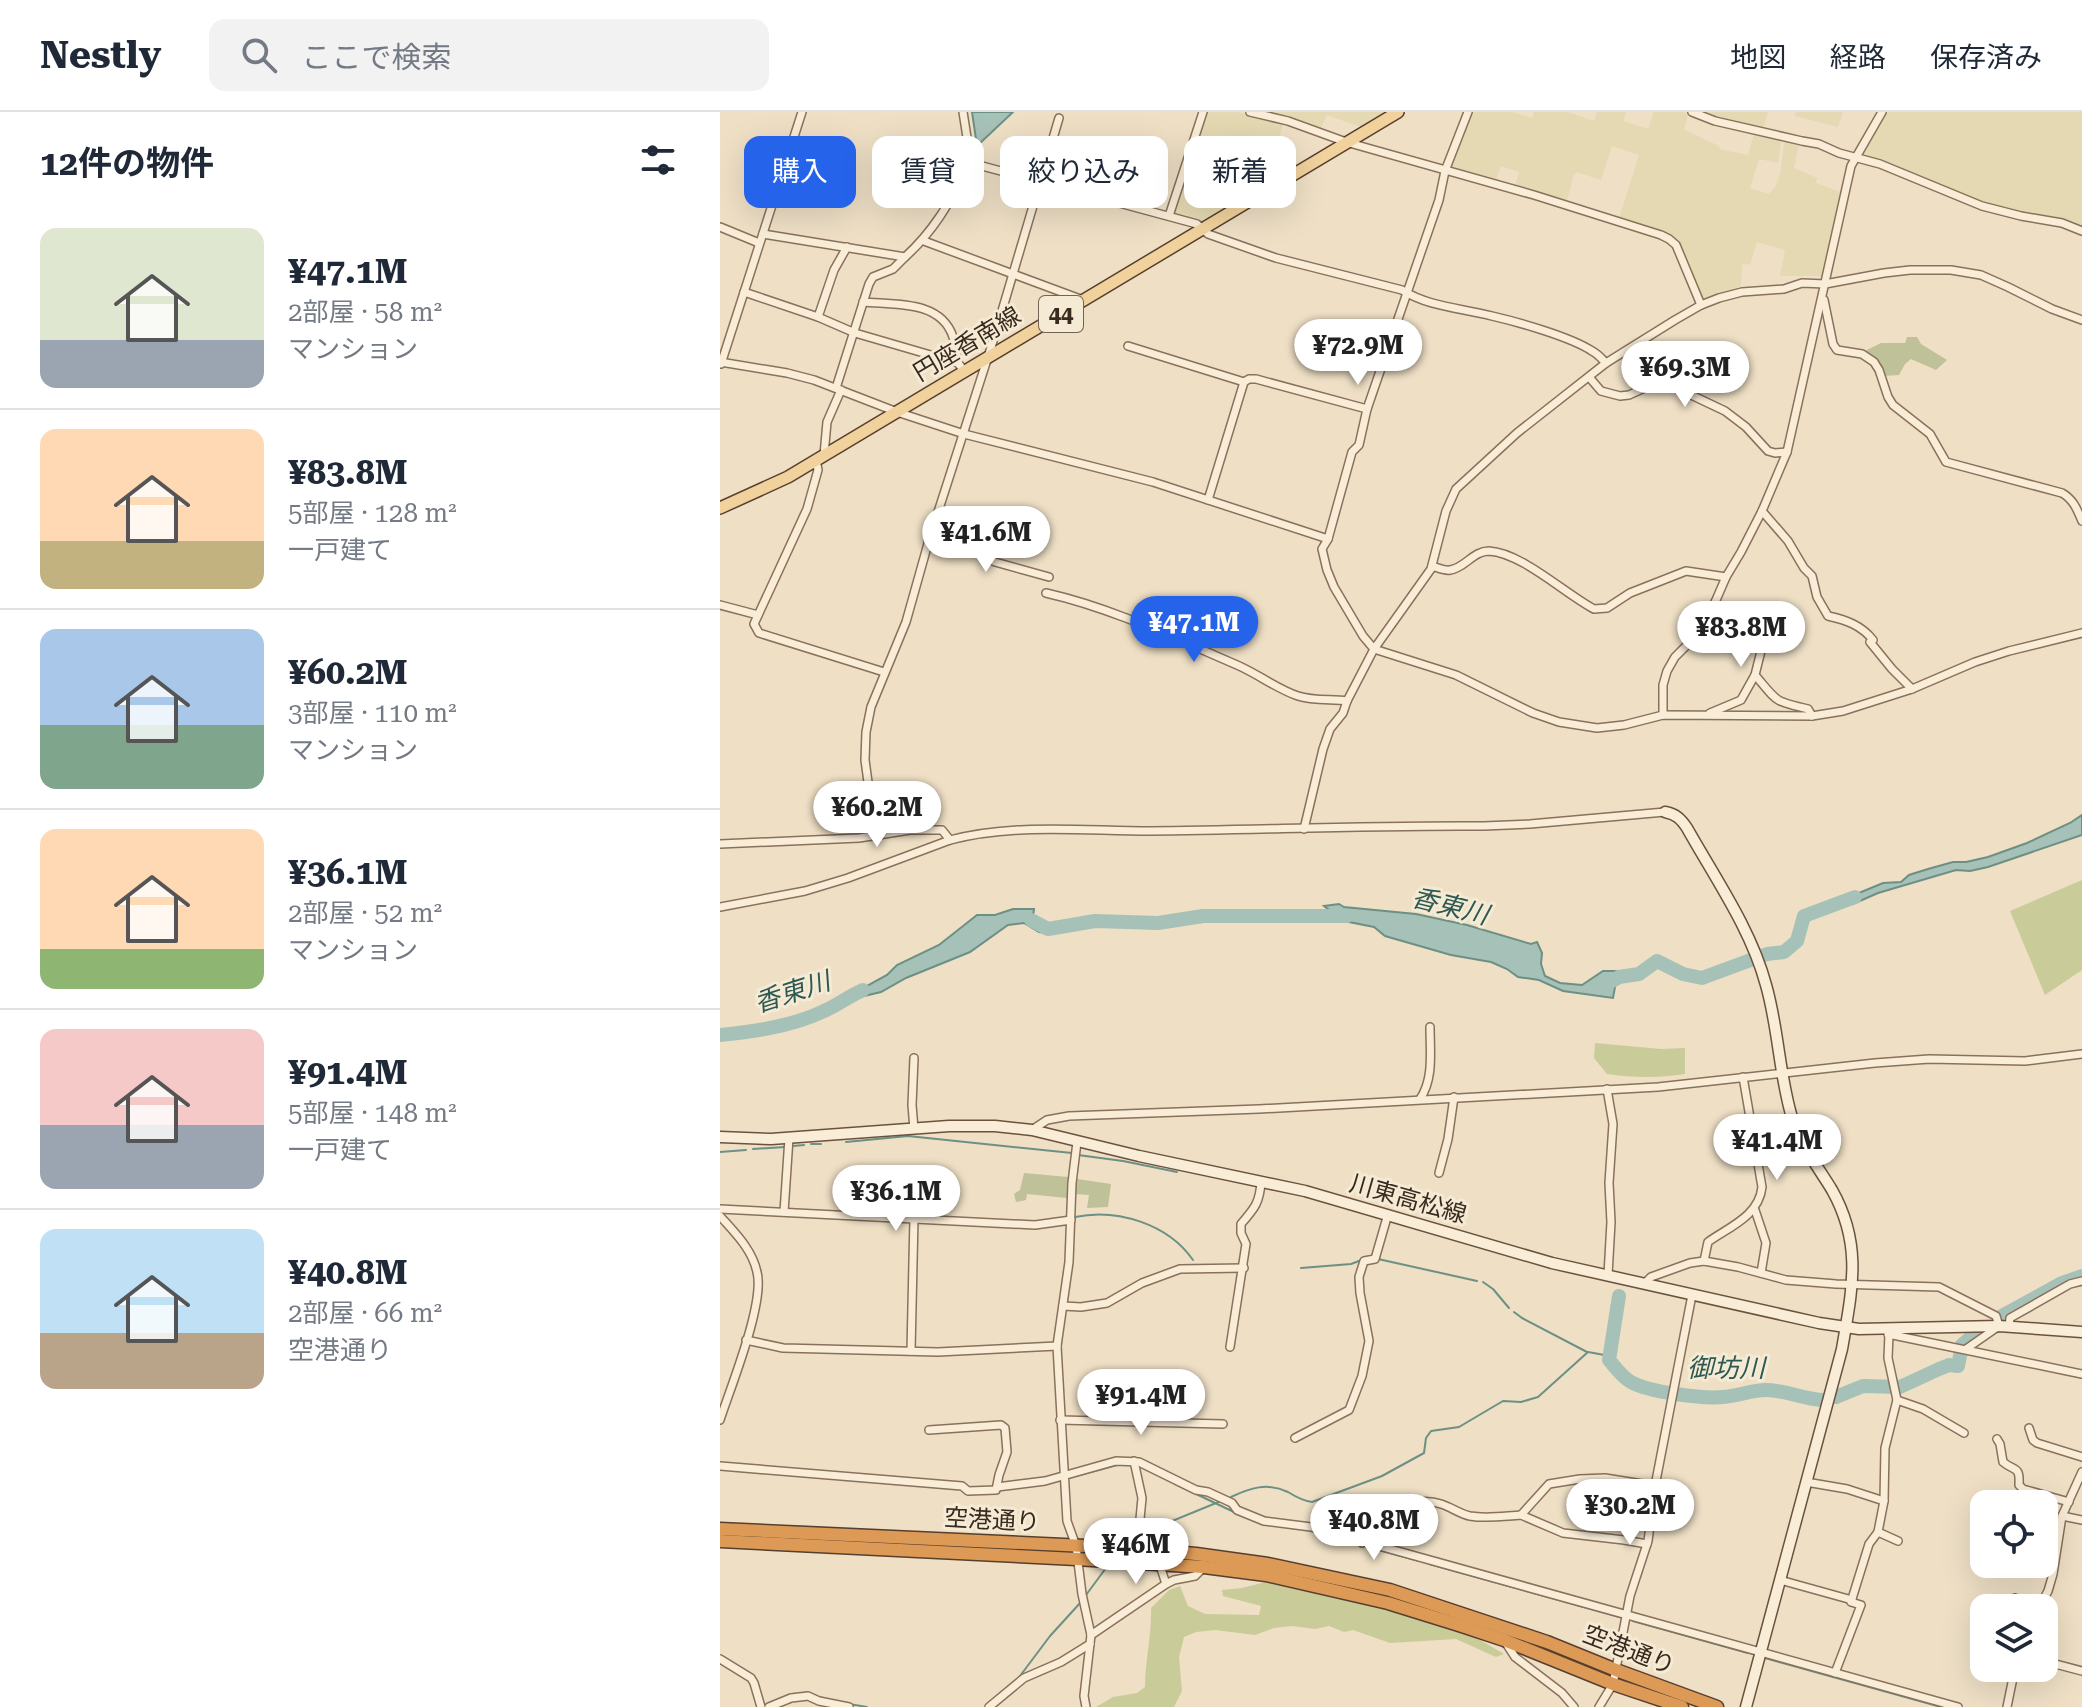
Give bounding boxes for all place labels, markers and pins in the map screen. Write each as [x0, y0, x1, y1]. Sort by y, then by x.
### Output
pin: ¥72.9M [1293, 319, 1423, 387]
pin: ¥69.3M [1620, 341, 1750, 409]
pin: ¥41.6M [921, 506, 1051, 574]
pin: ¥47.1M [1129, 596, 1259, 664]
pin: ¥83.8M [1676, 601, 1806, 669]
pin: ¥60.2M [812, 781, 942, 849]
pin: ¥41.4M [1712, 1114, 1842, 1182]
pin: ¥36.1M [831, 1165, 961, 1233]
pin: ¥91.4M [1076, 1369, 1206, 1437]
pin: ¥30.2M [1565, 1479, 1695, 1547]
pin: ¥40.8M [1309, 1494, 1439, 1562]
pin: ¥46M [1089, 1518, 1183, 1586]

